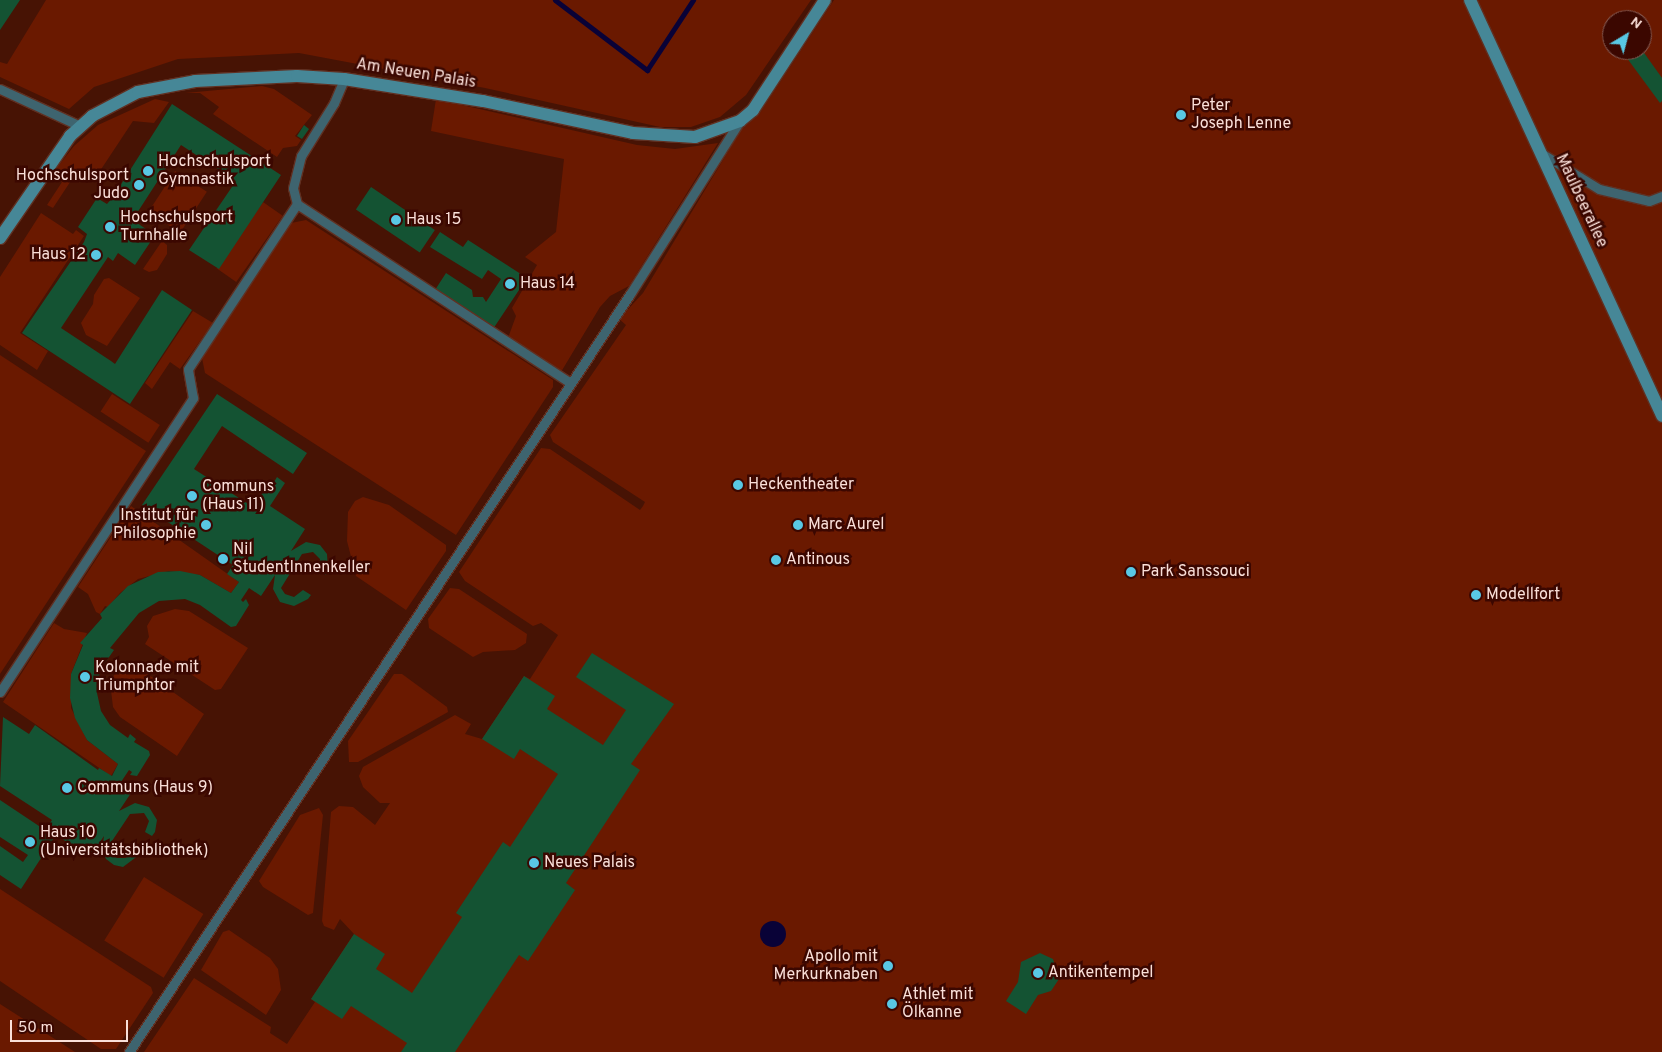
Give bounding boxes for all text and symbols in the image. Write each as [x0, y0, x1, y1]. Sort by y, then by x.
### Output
north arrow [1602, 10, 1652, 60]
text: N [1627, 14, 1645, 33]
street label: Am Neuen Palais [355, 55, 477, 93]
place label: Peter Joseph Lenne [1191, 96, 1291, 134]
marker: Peter Joseph Lenne [1175, 109, 1187, 121]
street label: Maulbeerallee [1551, 151, 1611, 251]
place label: Hochschulsport Gymnastik [158, 152, 271, 190]
marker: Hochschulsport Gymnastik [142, 165, 154, 177]
place label: Hochschulsport Judo [16, 166, 129, 204]
marker: Hochschulsport Judo [133, 179, 145, 191]
place label: Hochschulsport Turnhalle [120, 208, 233, 246]
place label: Haus 15 [406, 210, 461, 230]
marker: Haus 15 [390, 214, 402, 226]
marker: Hochschulsport Turnhalle [104, 221, 116, 233]
place label: Haus 12 [31, 245, 86, 265]
marker: Haus 12 [90, 249, 102, 261]
place label: Haus 14 [520, 274, 575, 294]
marker: Haus 14 [504, 278, 516, 290]
place label: Heckentheater [748, 475, 854, 495]
place label: Communs (Haus 11) [202, 477, 274, 515]
marker: Heckentheater [732, 479, 744, 491]
marker: Communs (Haus 11) [186, 490, 198, 502]
place label: Institut für Philosophie [113, 506, 196, 544]
place label: Marc Aurel [808, 515, 885, 535]
marker: Institut für Philosophie [200, 519, 212, 531]
marker: Marc Aurel [792, 519, 804, 531]
place label: Nil StudentInnenkeller [233, 540, 370, 578]
place label: Antinous [786, 550, 850, 570]
marker: Nil StudentInnenkeller [217, 553, 229, 565]
marker: Antinous [770, 554, 782, 566]
place label: Park Sanssouci [1141, 562, 1250, 582]
marker: Park Sanssouci [1125, 566, 1137, 578]
place label: Modellfort [1486, 585, 1560, 605]
marker: Modellfort [1470, 589, 1482, 601]
place label: Kolonnade mit Triumphtor [95, 658, 199, 696]
marker: Kolonnade mit Triumphtor [79, 671, 91, 683]
place label: Communs (Haus 9) [77, 778, 213, 798]
marker: Communs (Haus 9) [61, 782, 73, 794]
place label: Haus 10 (Universitätsbibliothek) [40, 823, 208, 861]
marker: Haus 10 (Universitätsbibliothek) [24, 836, 36, 848]
place label: Neues Palais [544, 853, 635, 873]
marker: Neues Palais [528, 857, 540, 869]
place label: Apollo mit Merkurknaben [774, 947, 878, 985]
marker: Apollo mit Merkurknaben [882, 960, 894, 972]
place label: Antikentempel [1048, 963, 1153, 983]
marker: Antikentempel [1032, 967, 1044, 979]
place label: Athlet mit Ölkanne [902, 985, 974, 1023]
marker: Athlet mit Ölkanne [886, 998, 898, 1010]
scale bar [12, 1010, 130, 1042]
text: 50 m [18, 1019, 53, 1038]

